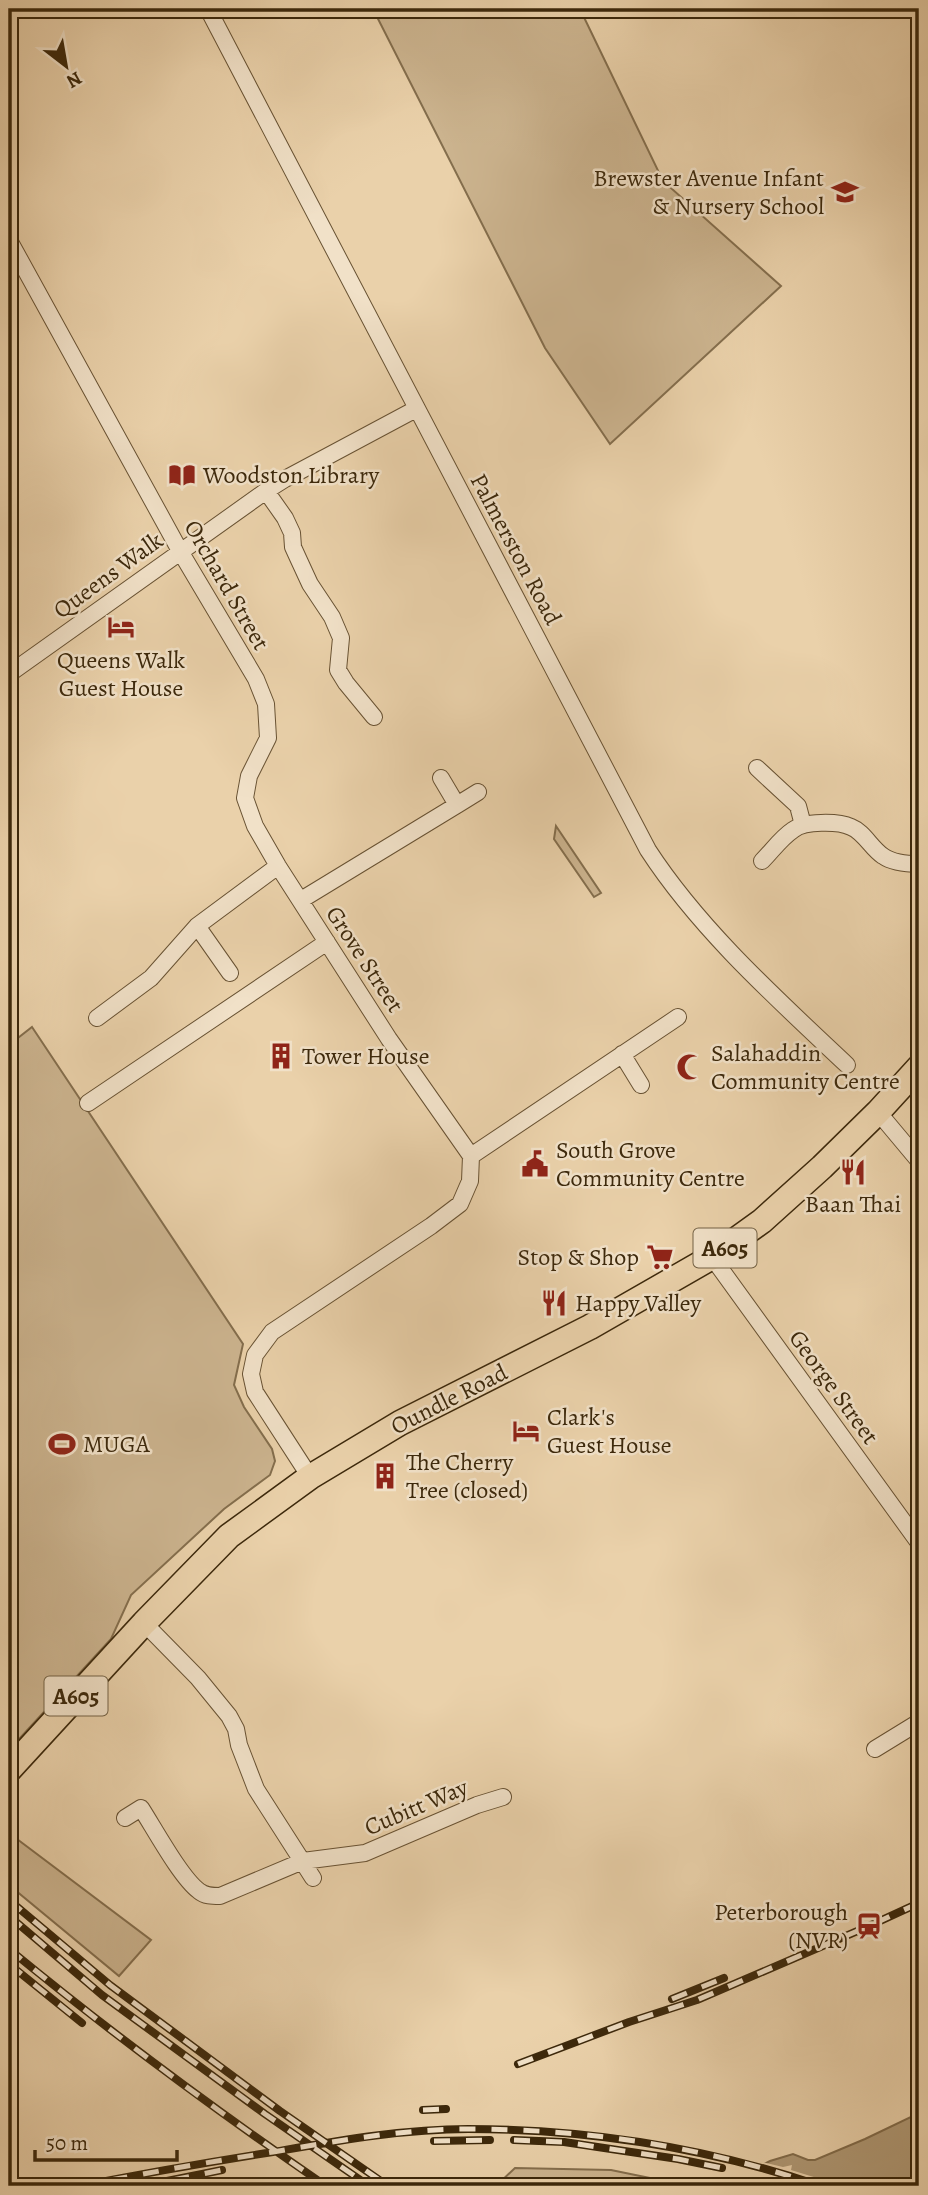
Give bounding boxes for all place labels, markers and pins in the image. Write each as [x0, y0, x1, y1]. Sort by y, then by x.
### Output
place label: Brewster Avenue Infant & Nursery School [593, 162, 824, 222]
school or university icon: Brewster Avenue Infant & Nursery School [830, 177, 860, 207]
place label: Woodston Library [202, 459, 380, 491]
library icon: Woodston Library [167, 460, 197, 490]
hotel icon: Queens Walk Guest House [106, 612, 136, 642]
place label: Queens Walk Guest House [57, 644, 185, 704]
place label: Salahaddin Community Centre [711, 1037, 900, 1097]
place label: Tower House [302, 1040, 429, 1072]
building icon: Tower House [266, 1041, 296, 1071]
mosque icon: Salahaddin Community Centre [675, 1052, 705, 1082]
place label: South Grove Community Centre [556, 1134, 745, 1194]
public building icon: South Grove Community Centre [520, 1149, 550, 1179]
restaurant icon: Baan Thai [838, 1157, 868, 1187]
place label: Baan Thai [805, 1188, 901, 1220]
place label: Stop & Shop [518, 1241, 639, 1273]
supermarket icon: Stop & Shop [645, 1242, 675, 1272]
place label: Happy Valley [575, 1287, 702, 1319]
restaurant icon: Happy Valley [539, 1288, 569, 1318]
place label: Clark's Guest House [547, 1401, 672, 1461]
hotel icon: Clark's Guest House [511, 1416, 541, 1446]
place label: MUGA [83, 1428, 151, 1460]
sports icon: MUGA [47, 1429, 77, 1459]
place label: The Cherry Tree (closed) [406, 1446, 528, 1506]
building icon: The Cherry Tree (closed) [370, 1461, 400, 1491]
place label: Peterborough (NVR) [714, 1896, 848, 1956]
station icon: Peterborough (NVR) [854, 1911, 884, 1941]

